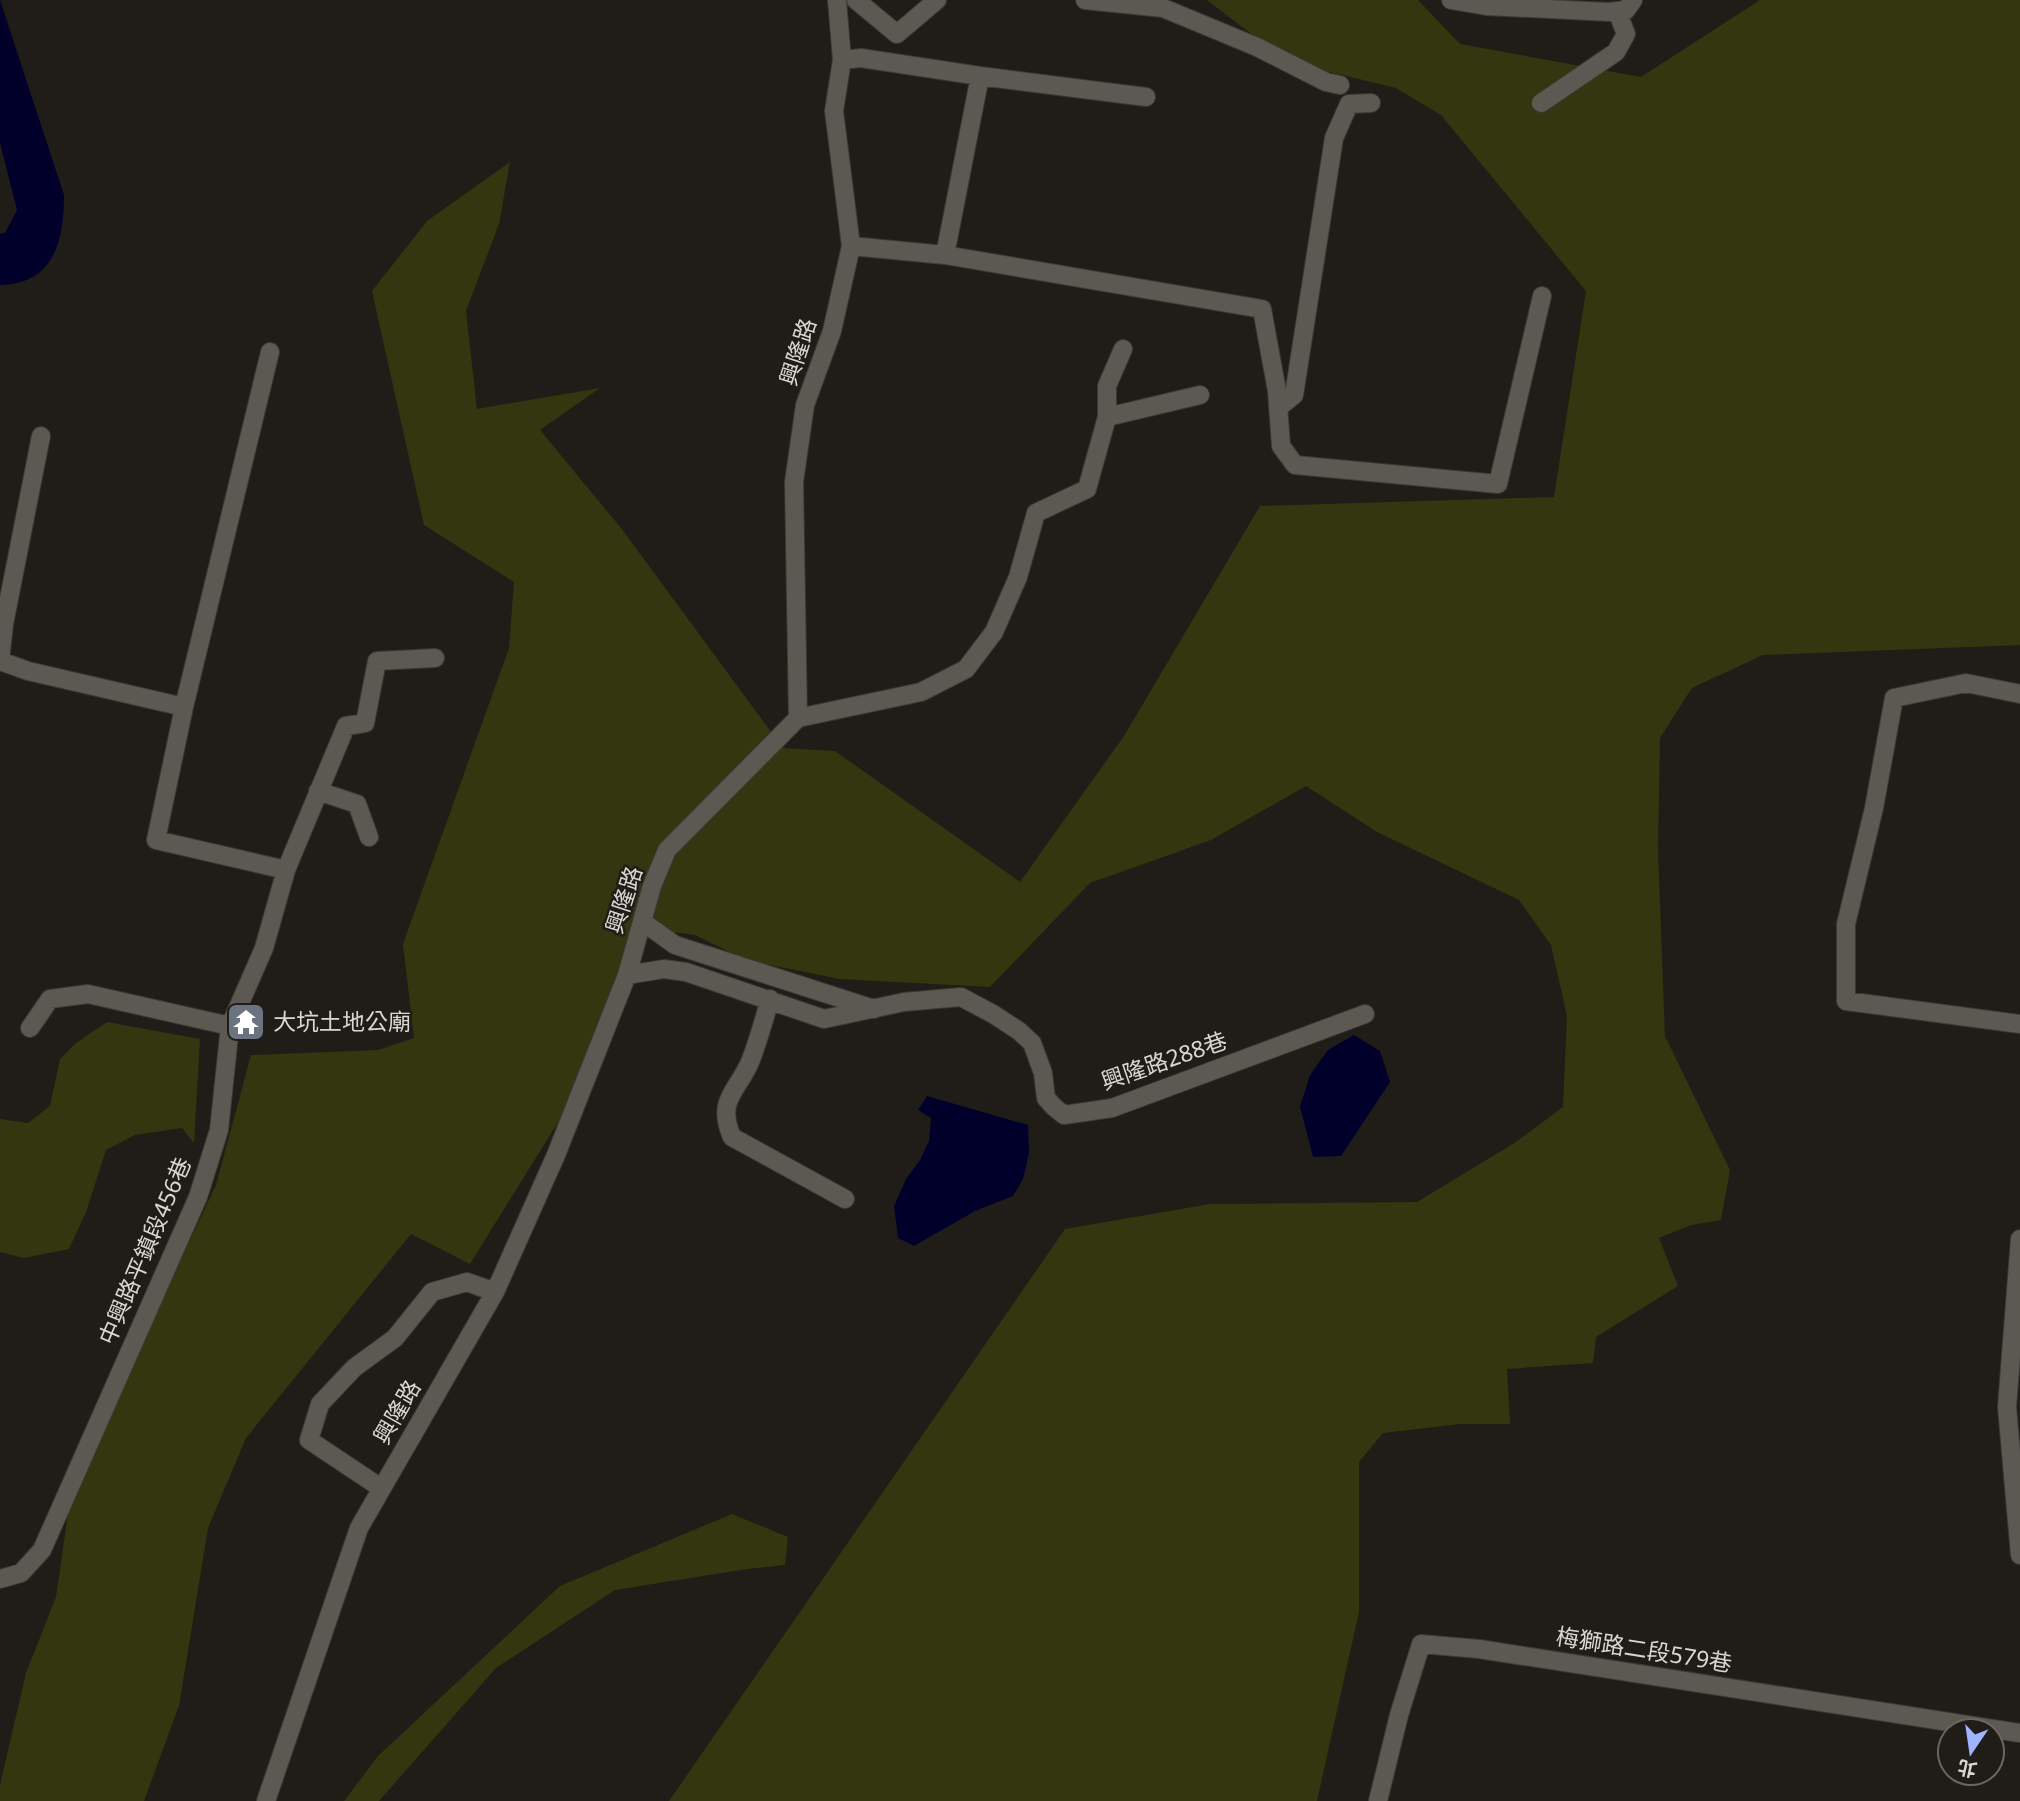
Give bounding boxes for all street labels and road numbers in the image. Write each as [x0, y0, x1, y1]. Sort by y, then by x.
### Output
street label: 興隆路 [771, 314, 823, 389]
street label: 興隆路 [597, 862, 649, 937]
street label: 興隆路288巷 [1096, 1024, 1231, 1097]
street label: 中興路平鎮段456巷 [90, 1152, 198, 1349]
street label: 興隆路 [365, 1374, 427, 1449]
street label: 梅獅路二段579巷 [1554, 1619, 1734, 1679]

